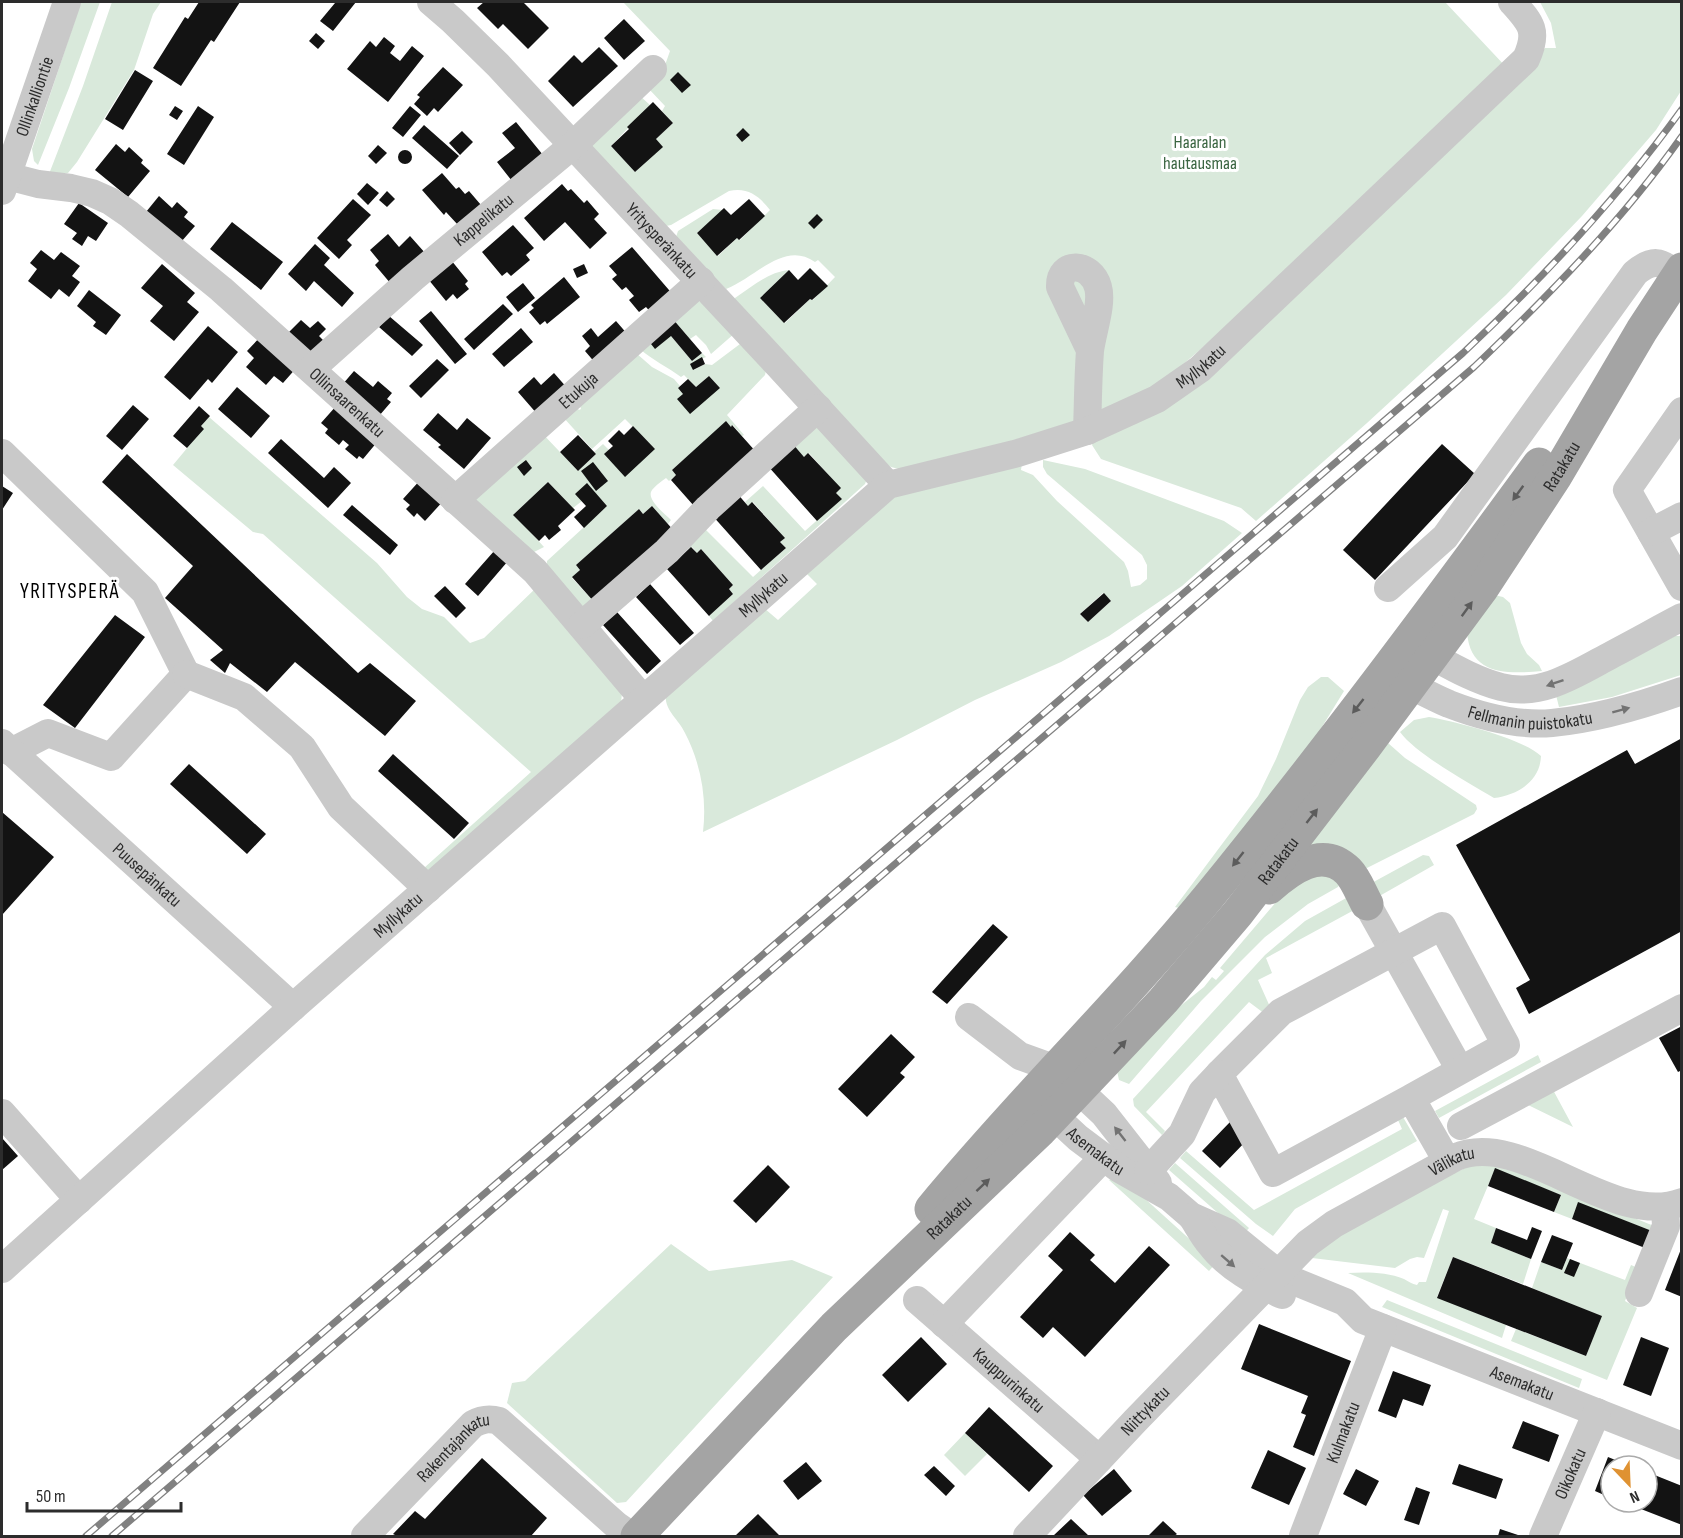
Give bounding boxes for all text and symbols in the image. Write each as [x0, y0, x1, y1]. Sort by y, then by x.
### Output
street label: Ollinkalliontie [11, 54, 58, 139]
park label: Haaralan hautausmaa [1163, 132, 1237, 174]
street label: Kappelikatu [449, 189, 517, 250]
street label: Yritysperänkatu [622, 198, 702, 282]
street label: Myllykatu [1172, 340, 1230, 393]
street label: Ollinsaarenkatu [305, 363, 389, 442]
street label: Etukuja [554, 367, 602, 413]
street label: Ratakatu [1538, 438, 1584, 495]
one-way arrow [1512, 485, 1524, 500]
street label: Myllykatu [734, 567, 792, 622]
district label: YRITYSPERÄ [20, 579, 120, 604]
one-way arrow [1461, 601, 1473, 617]
one-way arrow [1546, 678, 1564, 688]
one-way arrow [1351, 698, 1364, 714]
street label: Fellmanin puistokatu [1466, 701, 1594, 734]
one-way arrow [1612, 705, 1630, 714]
one-way arrow [1306, 808, 1318, 824]
street label: Ratakatu [1253, 833, 1303, 889]
street label: Puusepänkatu [109, 838, 186, 911]
one-way arrow [1232, 852, 1244, 867]
street label: Myllykatu [369, 888, 427, 942]
one-way arrow [1113, 1039, 1127, 1054]
street label: Asemakatu [1062, 1122, 1128, 1180]
one-way arrow [1114, 1127, 1126, 1142]
street label: Välikatu [1425, 1142, 1476, 1180]
one-way arrow [975, 1178, 989, 1192]
street label: Ratakatu [922, 1191, 976, 1244]
one-way arrow [1220, 1254, 1235, 1267]
street label: Kauppurinkatu [969, 1343, 1049, 1417]
street label: Asemakatu [1486, 1360, 1557, 1405]
street label: Niittykatu [1116, 1382, 1174, 1440]
street label: Kulmakatu [1322, 1399, 1364, 1466]
street label: Rakentajankatu [412, 1409, 491, 1486]
street label: Oikokatu [1550, 1445, 1590, 1502]
north arrow [1599, 1454, 1659, 1514]
scale bar [27, 1475, 182, 1513]
text: 50 m [36, 1486, 66, 1507]
text: N [1627, 1486, 1642, 1507]

